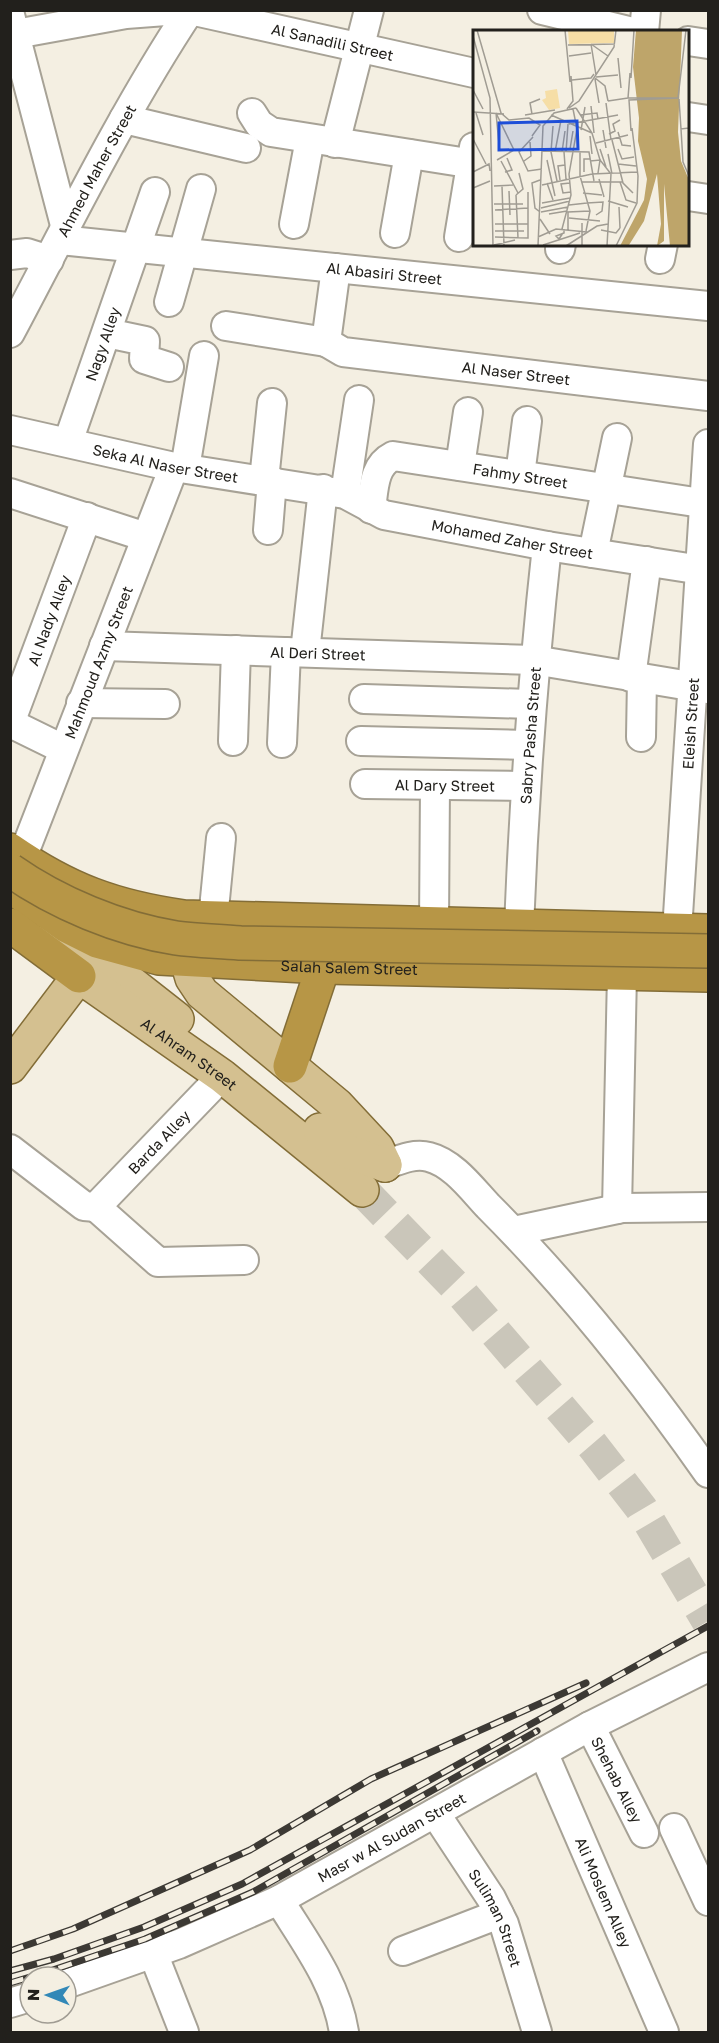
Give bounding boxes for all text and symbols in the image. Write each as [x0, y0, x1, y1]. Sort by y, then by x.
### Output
street label: Al Sanadili Street [270, 19, 395, 64]
inset map [473, 30, 689, 246]
street label: Ahmed Maher Street [53, 101, 139, 240]
street label: Al Abasiri Street [326, 258, 443, 288]
street label: Nagy Alley [81, 304, 124, 383]
street label: Al Naser Street [461, 357, 571, 388]
street label: Seka Al Naser Street [91, 440, 239, 486]
street label: Fahmy Street [472, 459, 569, 492]
street label: Mohamed Zaher Street [430, 515, 594, 562]
street label: Al Nady Alley [23, 571, 74, 668]
street label: Mahmoud Azmy Street [60, 583, 136, 741]
street label: Al Deri Street [270, 642, 366, 664]
street label: Sabry Pasha Street [516, 666, 544, 805]
street label: Eleish Street [678, 677, 702, 770]
street label: Al Dary Street [395, 775, 495, 795]
street label: Salah Salem Street [280, 956, 418, 978]
street label: Al Ahram Street [138, 1013, 241, 1094]
street label: Barda Alley [124, 1106, 194, 1177]
street label: Shehab Alley [588, 1733, 647, 1826]
street label: Masr w Al Sudan Street [314, 1788, 469, 1886]
street label: Ali Moslem Alley [572, 1834, 636, 1951]
street label: Suliman Street [465, 1865, 526, 1969]
north arrow [18, 1965, 78, 2025]
text: N [23, 1988, 43, 2001]

